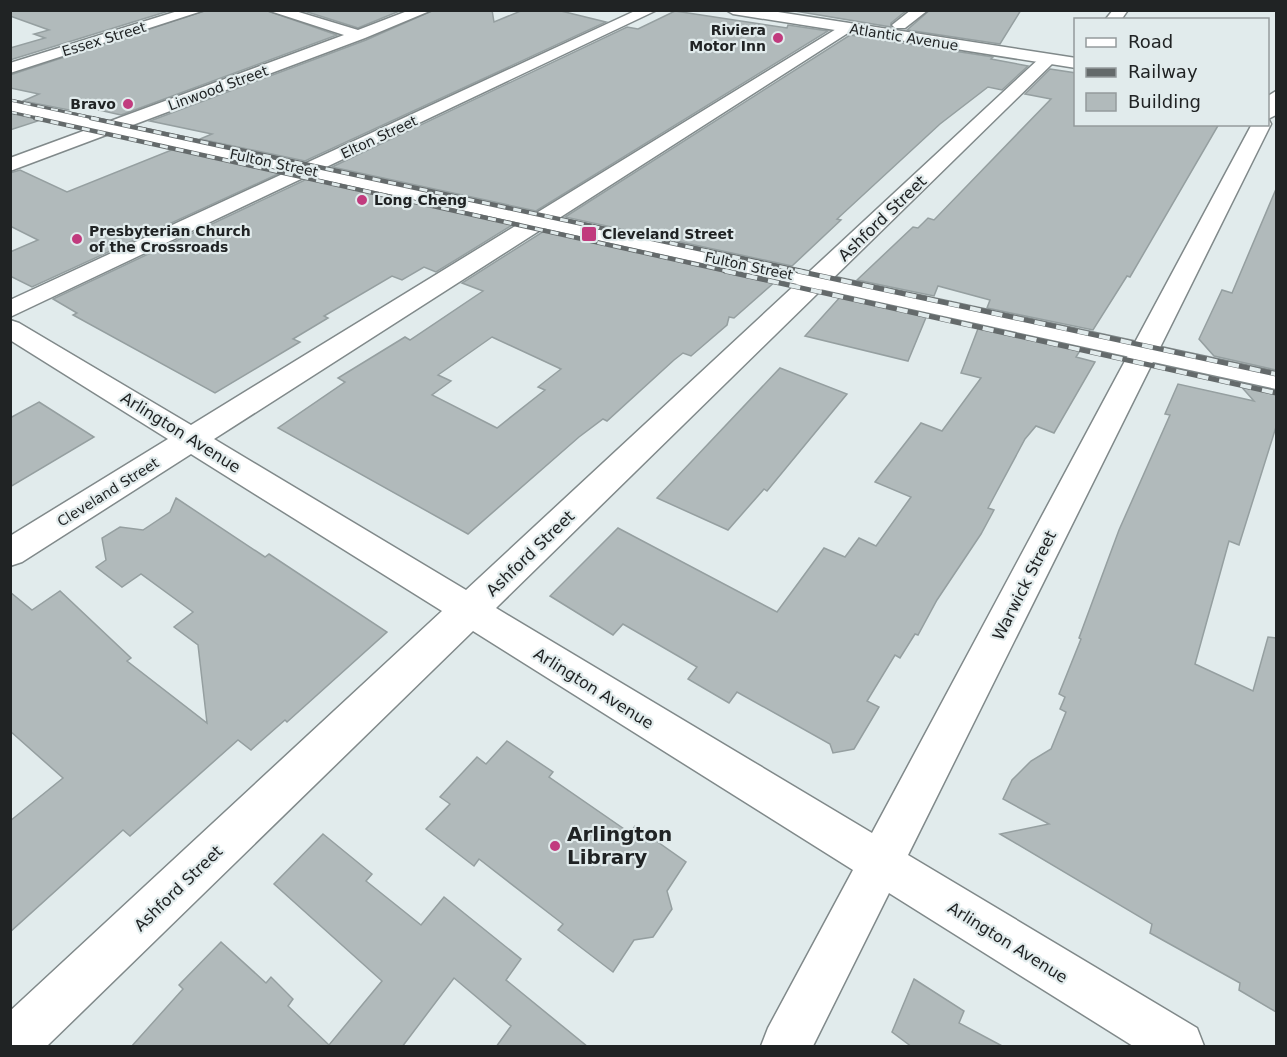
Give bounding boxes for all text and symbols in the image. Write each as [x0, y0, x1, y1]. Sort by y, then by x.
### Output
street label: Essex Street [60, 18, 148, 59]
legend [1074, 18, 1269, 126]
street label: Atlantic Avenue [849, 21, 959, 53]
place label: Riviera Motor Inn [689, 22, 766, 54]
marker: Riviera Motor Inn [771, 31, 785, 45]
text: Road [1128, 31, 1173, 52]
text: Railway [1128, 61, 1198, 82]
street label: Linwood Street [166, 62, 271, 113]
text: Building [1128, 91, 1201, 112]
place label: Bravo [70, 96, 116, 112]
marker: Bravo [121, 97, 135, 111]
street label: Elton Street [338, 112, 420, 162]
street label: Fulton Street [228, 146, 320, 180]
street label: Ashford Street [834, 172, 930, 265]
place label: Long Cheng [374, 192, 467, 208]
marker: Long Cheng [355, 193, 369, 207]
place label: Presbyterian Church of the Crossroads [89, 223, 251, 255]
marker: Cleveland Street [580, 225, 598, 243]
place label: Cleveland Street [602, 226, 734, 242]
marker: Presbyterian Church of the Crossroads [70, 232, 84, 246]
street label: Fulton Street [703, 249, 795, 283]
street label: Arlington Avenue [117, 388, 244, 477]
street label: Cleveland Street [54, 454, 162, 530]
street label: Ashford Street [482, 507, 578, 600]
street label: Warwick Street [989, 527, 1060, 643]
street label: Arlington Avenue [530, 644, 657, 733]
place label: Arlington Library [567, 822, 672, 869]
marker: Arlington Library [548, 839, 562, 853]
street label: Ashford Street [130, 842, 226, 935]
street label: Arlington Avenue [944, 898, 1071, 987]

